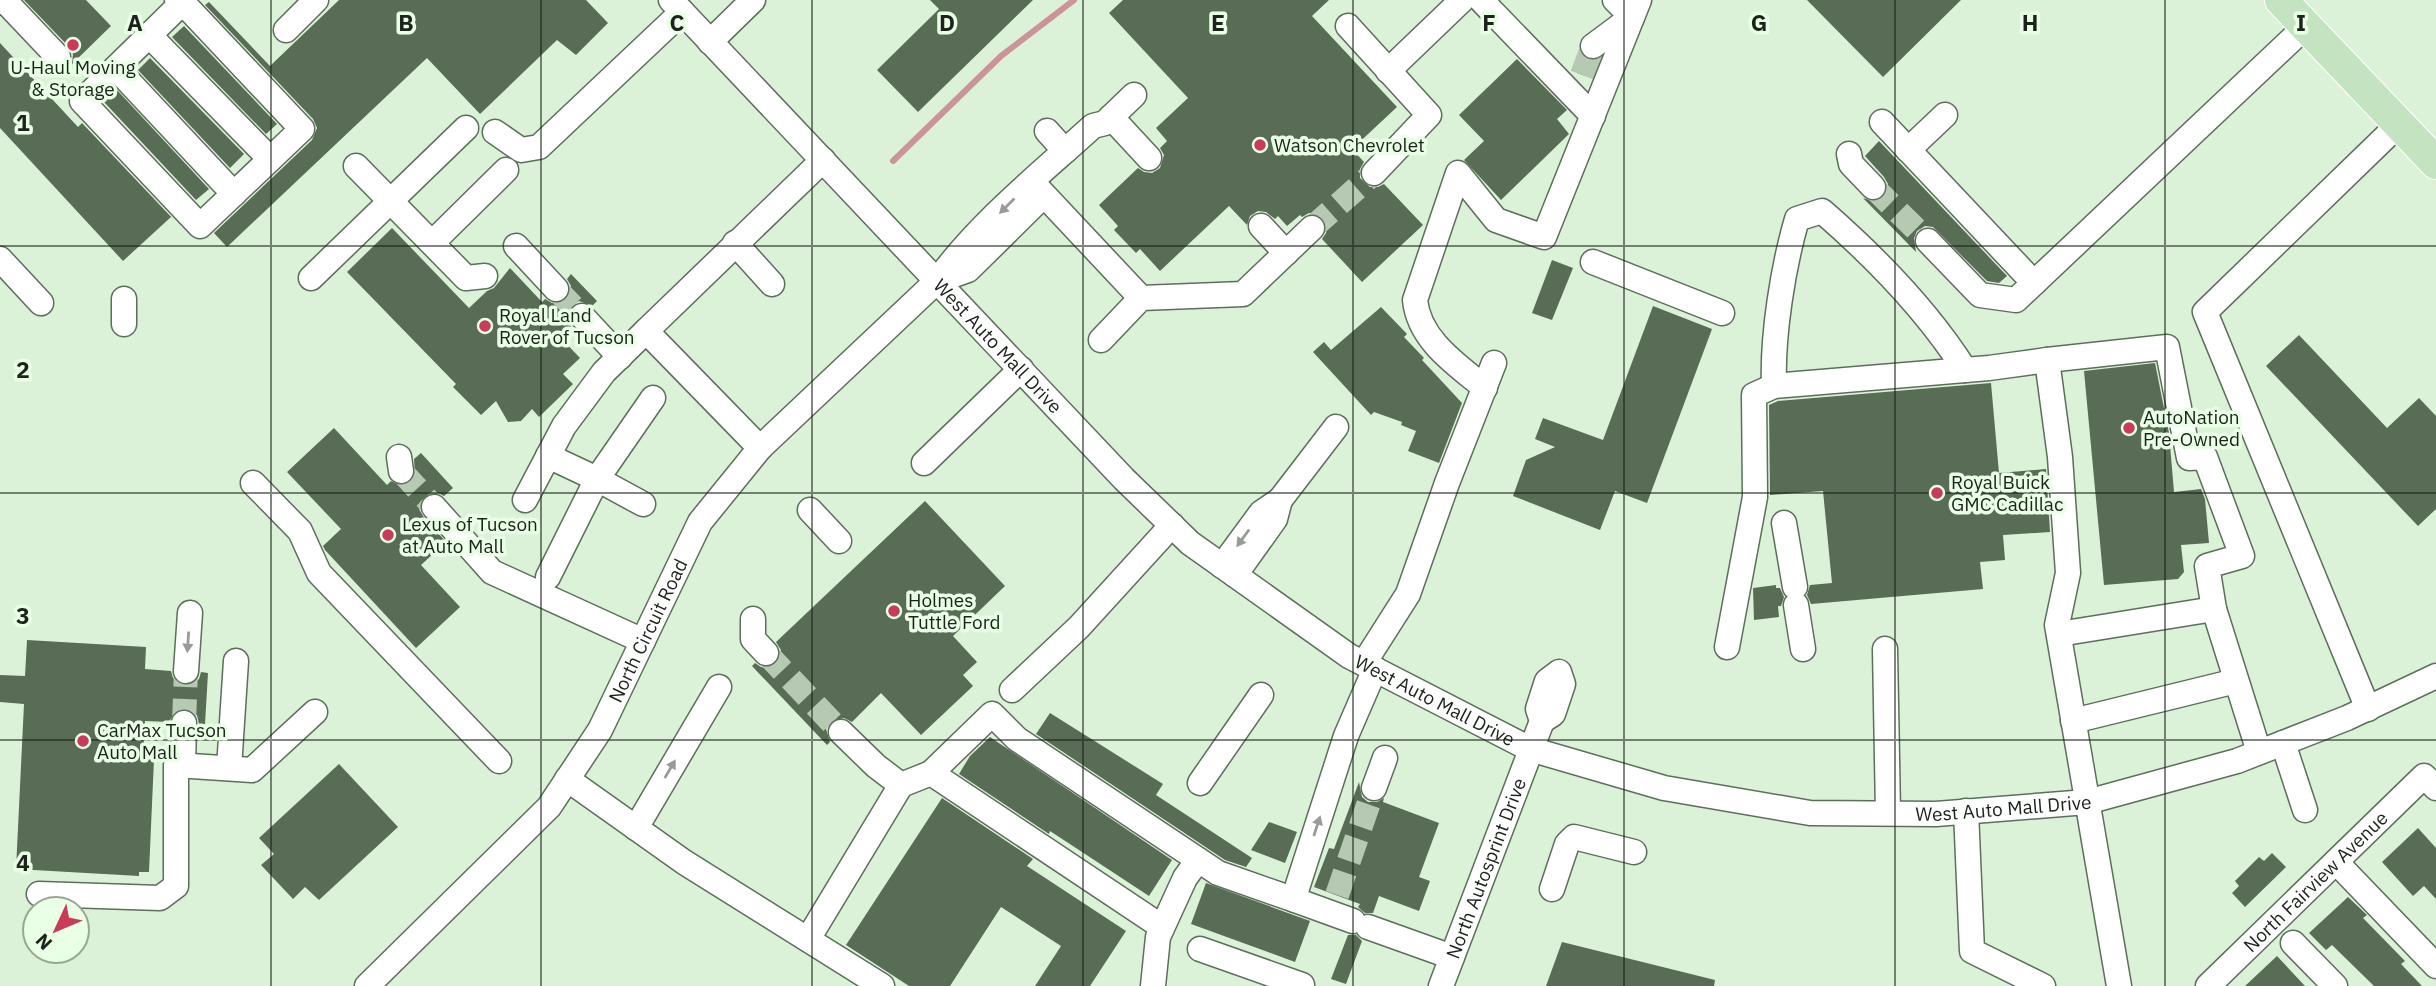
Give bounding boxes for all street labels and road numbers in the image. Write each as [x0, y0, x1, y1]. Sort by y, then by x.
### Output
street label: West Auto Mall Drive [929, 273, 1067, 418]
street label: North Circuit Road [603, 555, 693, 706]
street label: West Auto Mall Drive [1351, 649, 1519, 751]
street label: North Autosprint Drive [1441, 775, 1531, 962]
street label: West Auto Mall Drive [1915, 790, 2092, 826]
street label: North Fairview Avenue [2238, 806, 2393, 957]

